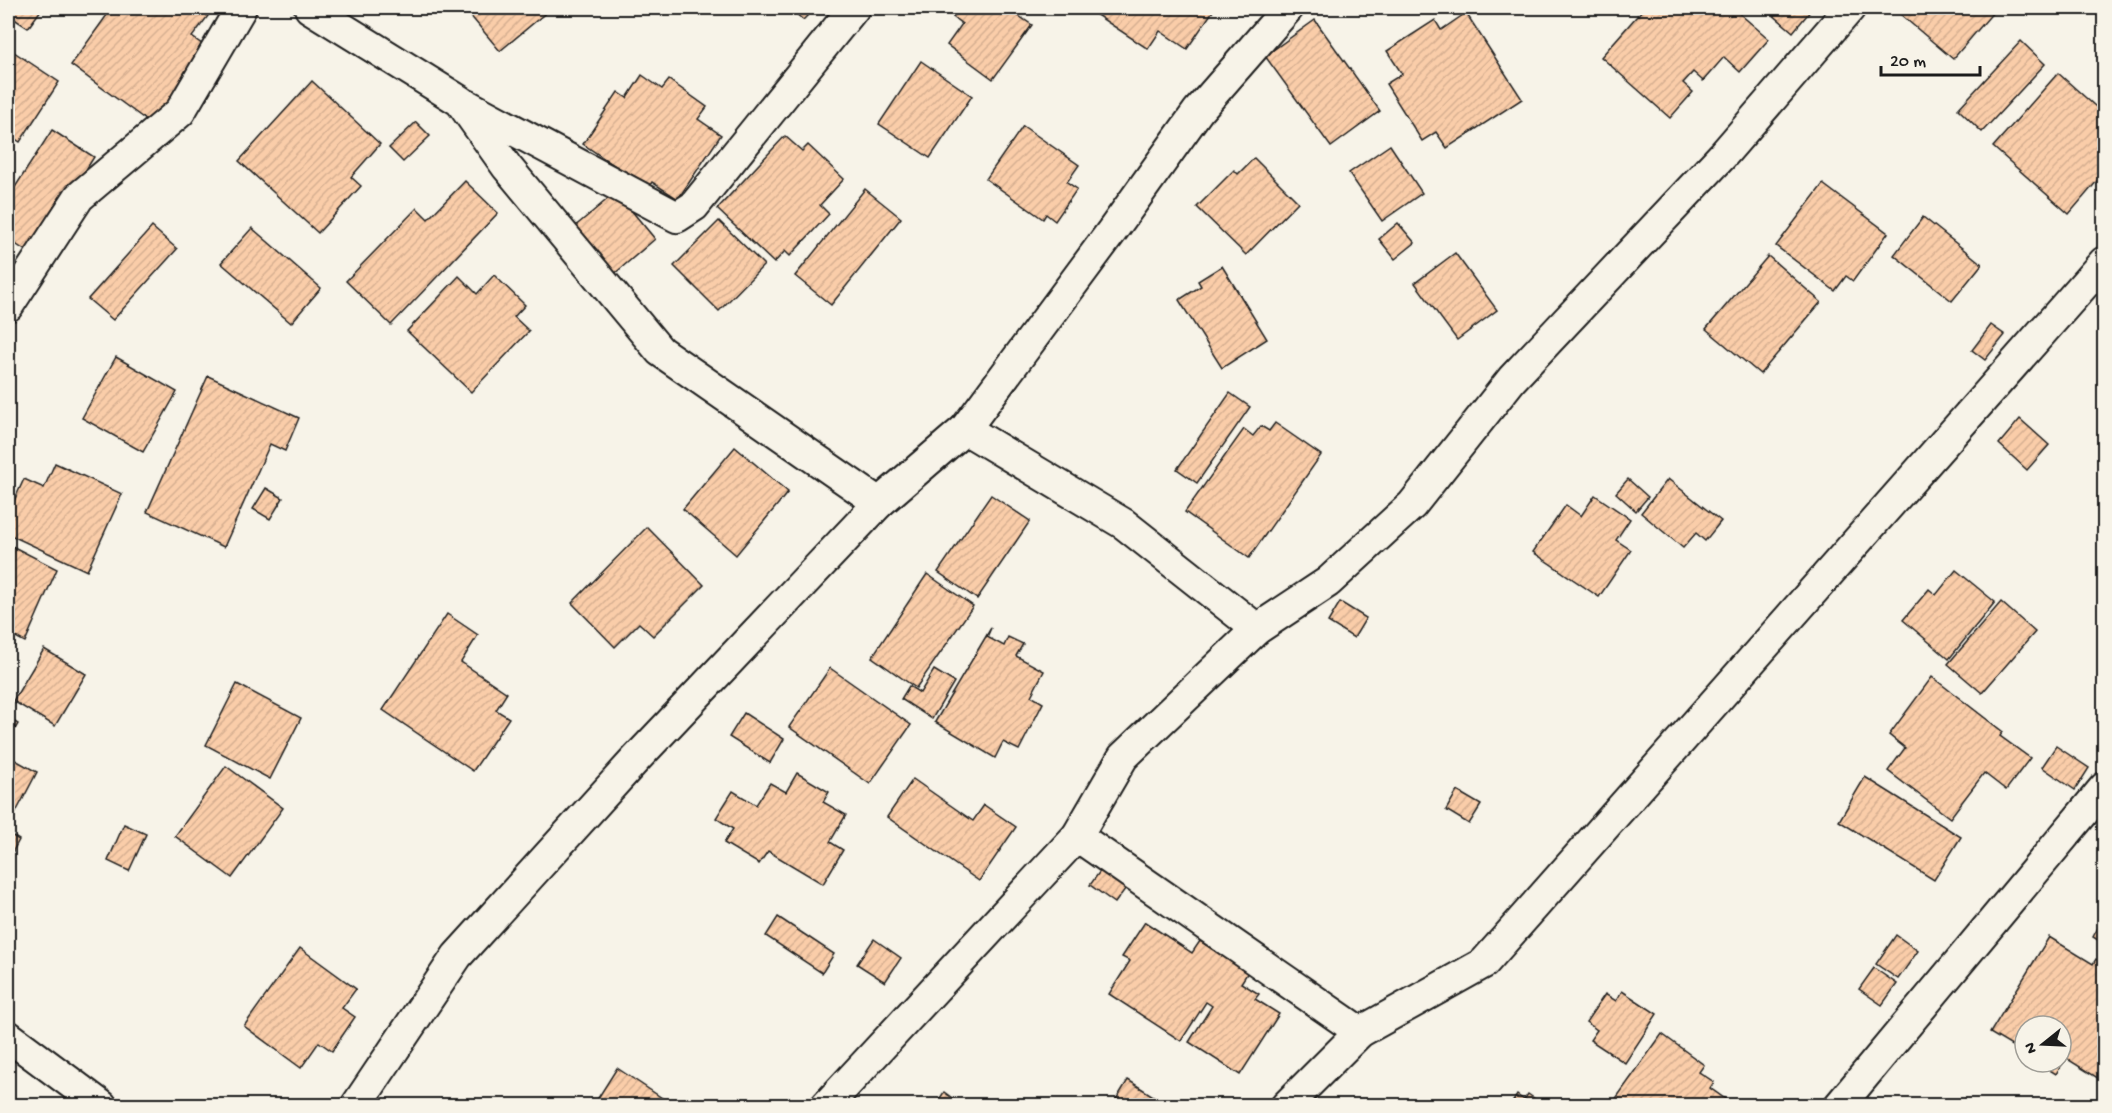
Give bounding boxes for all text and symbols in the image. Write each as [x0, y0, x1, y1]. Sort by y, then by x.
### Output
scale bar [1881, 39, 1980, 77]
text: 20 m [1890, 52, 1926, 73]
north arrow [2013, 1014, 2073, 1074]
text: N [2021, 1039, 2043, 1055]

